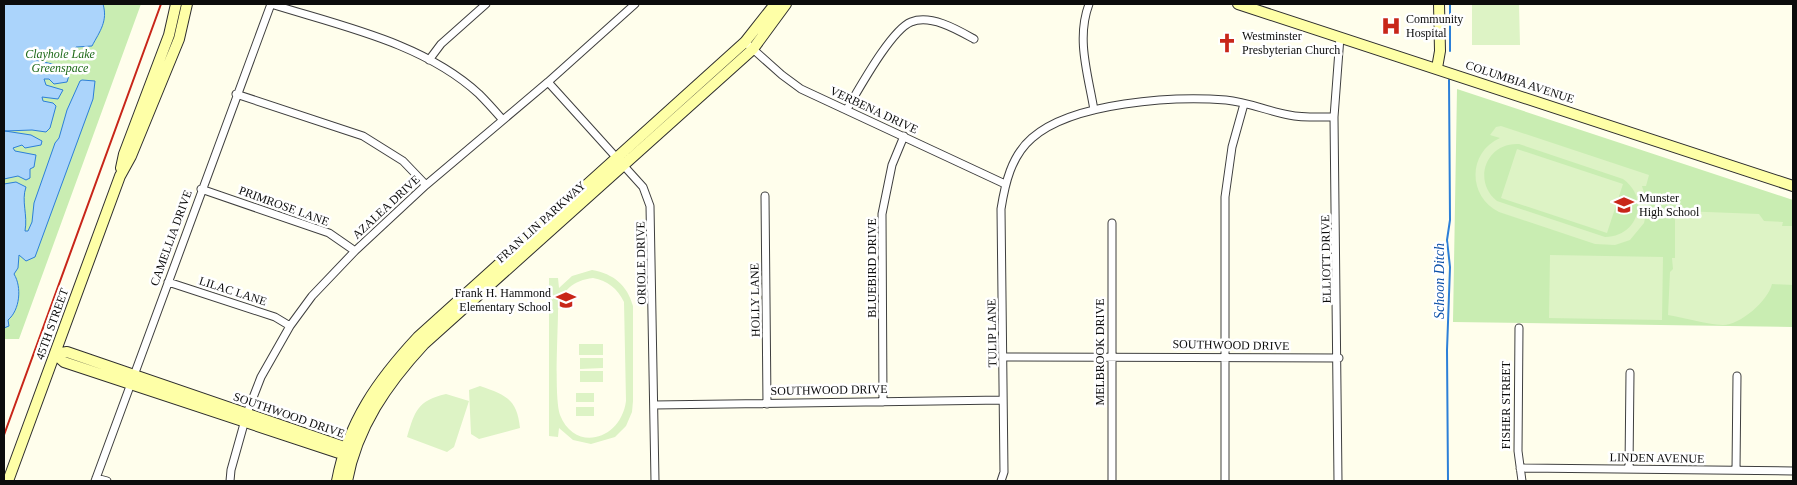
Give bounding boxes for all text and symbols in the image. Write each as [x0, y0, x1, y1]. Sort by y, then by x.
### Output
place label: Community Hospital [1406, 12, 1463, 40]
hospital icon: Community Hospital [1380, 15, 1402, 37]
place label: Westminster Presbyterian Church [1242, 29, 1340, 57]
church icon: Westminster Presbyterian Church [1216, 32, 1238, 54]
park label: Clayhole Lake Greenspace [25, 47, 95, 75]
street label: COLUMBIA AVENUE [1464, 58, 1576, 106]
street label: VERBENA DRIVE [828, 83, 920, 137]
street label: AZALEA DRIVE [349, 172, 423, 242]
street label: FRAN LIN PARKWAY [494, 178, 589, 266]
street label: PRIMROSE LANE [237, 183, 331, 229]
street label: CAMELLIA DRIVE [147, 188, 195, 288]
place label: Munster High School [1639, 191, 1700, 219]
school or university icon: Munster High School [1613, 194, 1635, 216]
street label: ELLIOTT DRIVE [1318, 215, 1334, 303]
street label: BLUEBIRD DRIVE [865, 218, 879, 318]
street label: ORIOLE DRIVE [633, 221, 649, 305]
water label: Schoon Ditch [1432, 243, 1447, 319]
street label: HOLLY LANE [747, 263, 763, 337]
street label: LILAC LANE [197, 273, 269, 309]
street label: 45TH STREET [33, 286, 72, 362]
place label: Frank H. Hammond Elementary School [455, 286, 552, 314]
school or university icon: Frank H. Hammond Elementary School [555, 289, 577, 311]
street label: TULIP LANE [984, 299, 1000, 367]
street label: MELBROOK DRIVE [1093, 299, 1107, 406]
street label: SOUTHWOOD DRIVE [1172, 337, 1290, 353]
street label: FISHER STREET [1499, 360, 1513, 449]
street label: SOUTHWOOD DRIVE [770, 382, 888, 398]
street label: SOUTHWOOD DRIVE [231, 389, 347, 441]
street label: LINDEN AVENUE [1609, 450, 1705, 466]

